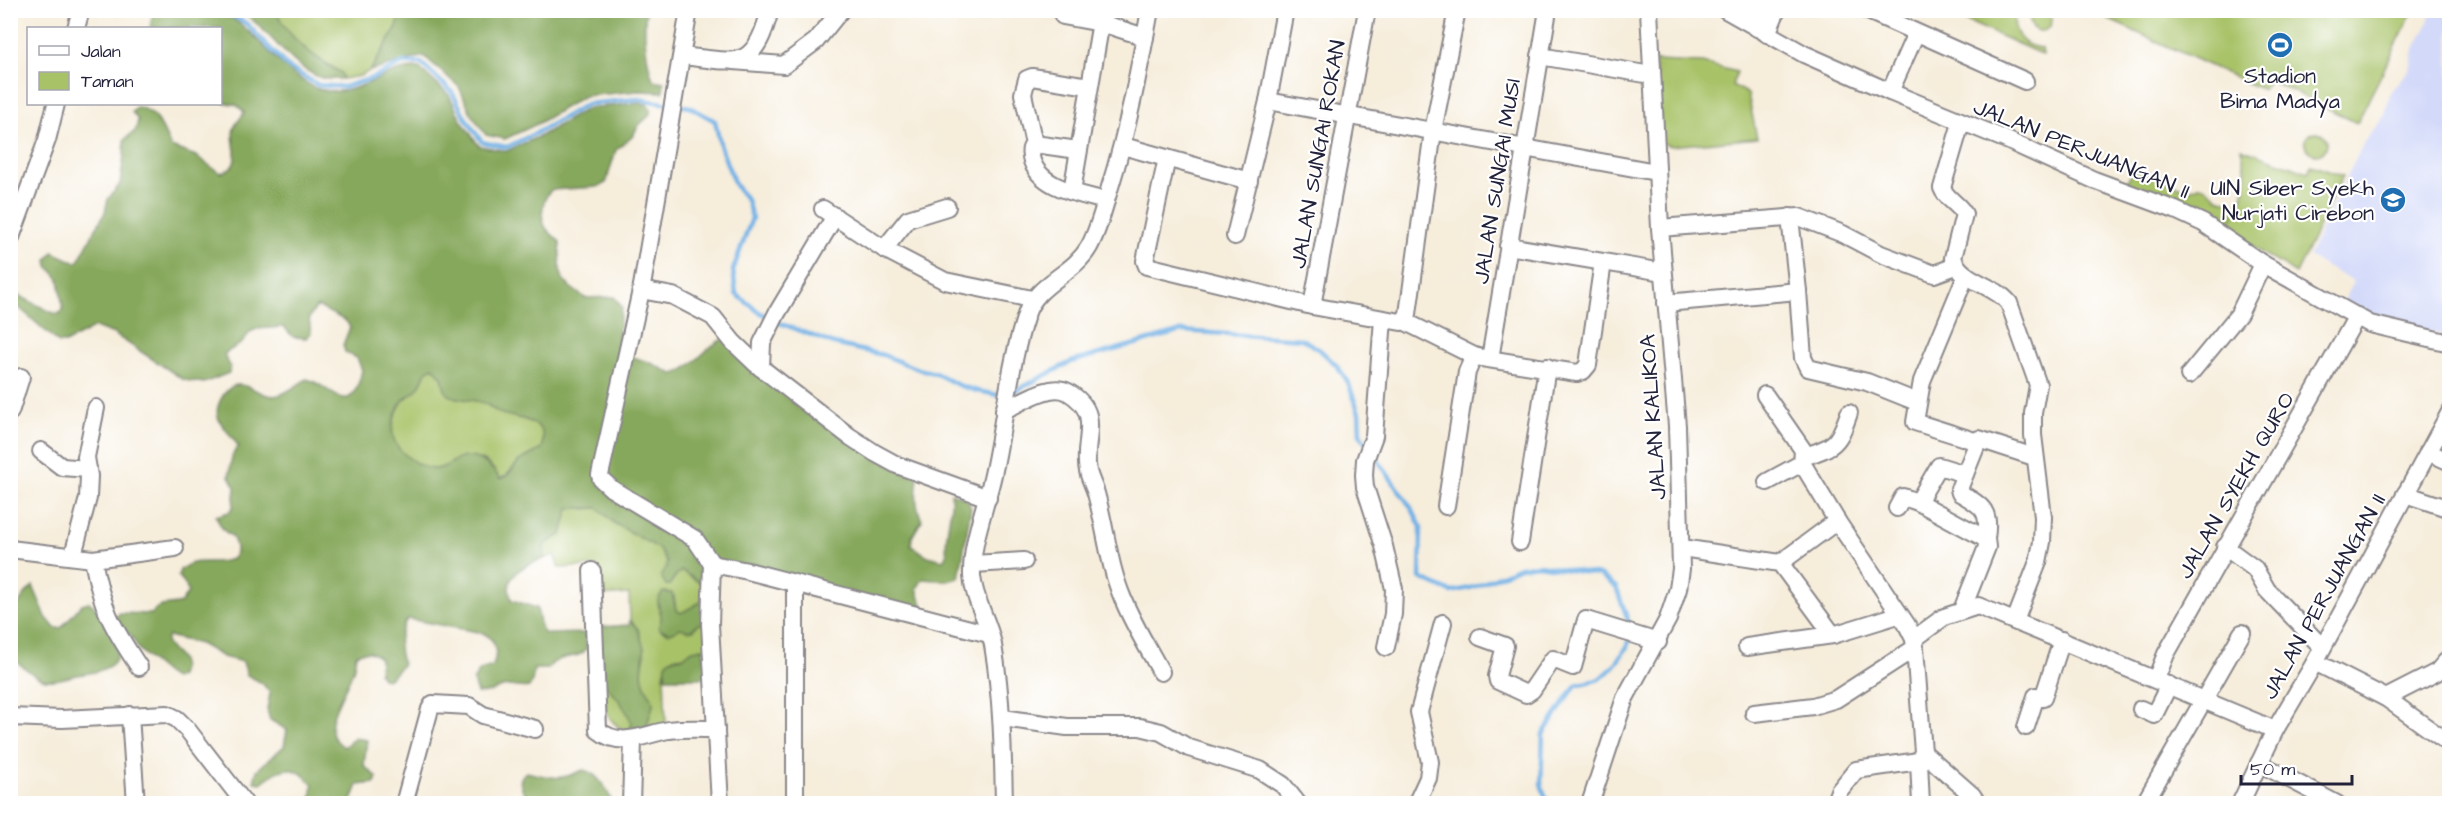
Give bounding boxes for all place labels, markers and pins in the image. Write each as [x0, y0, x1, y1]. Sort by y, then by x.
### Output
sports icon: Stadion Bima Madya [2265, 30, 2295, 60]
place label: Stadion Bima Madya [2220, 61, 2340, 118]
place label: UIN Siber Syekh Nurjati Cirebon [2211, 173, 2374, 229]
school or university icon: UIN Siber Syekh Nurjati Cirebon [2378, 185, 2408, 215]

